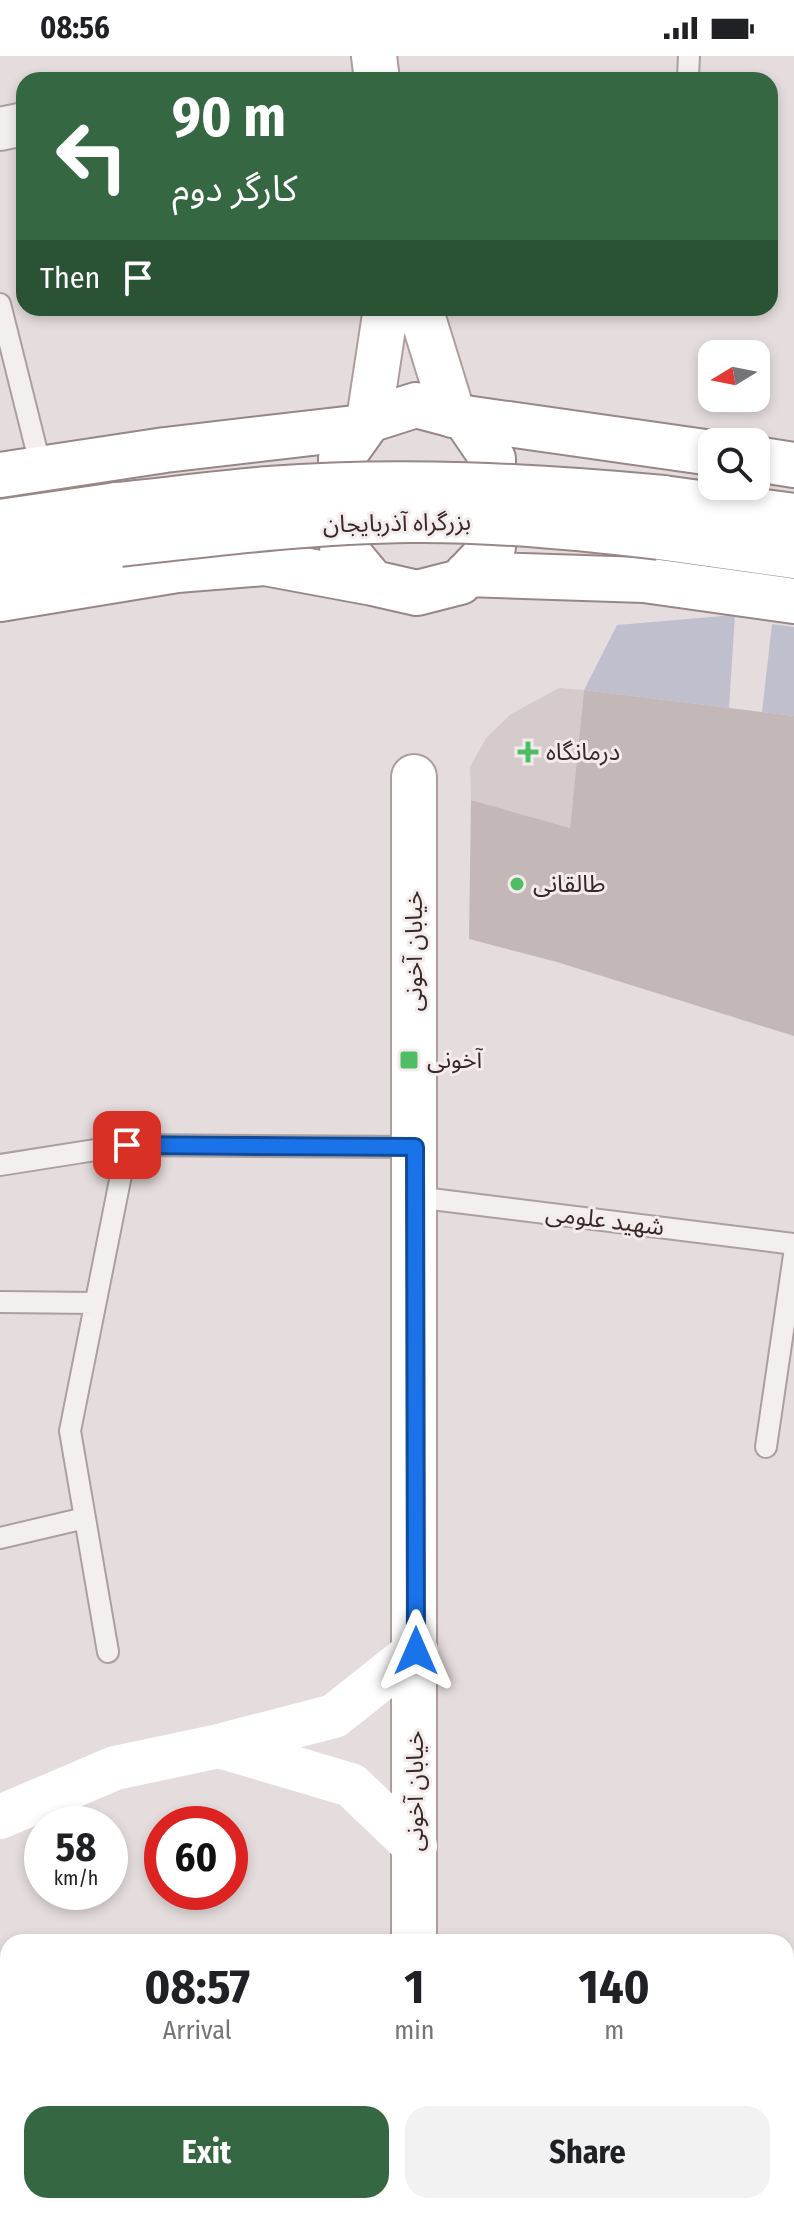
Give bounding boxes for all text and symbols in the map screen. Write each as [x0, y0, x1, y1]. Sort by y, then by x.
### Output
text: 08:56 [40, 10, 110, 46]
text: 90 m [172, 84, 286, 151]
icon: left [40, 104, 144, 208]
text: کارگر دوم [172, 167, 297, 211]
icon: arrive [116, 256, 160, 300]
text: Then [40, 260, 100, 296]
north arrow [698, 340, 770, 412]
map controls [698, 340, 770, 500]
button: search [698, 428, 770, 500]
street label: بزرگراه آذربایجان [323, 508, 471, 538]
place label: درمانگاه [546, 738, 620, 766]
marker: درمانگاه [517, 741, 539, 763]
place label: طالقانی [533, 870, 605, 898]
marker: طالقانی [508, 875, 526, 893]
street label: خیابان آخونی [400, 891, 428, 1011]
place label: آخونی [427, 1046, 483, 1074]
marker: آخونی [398, 1049, 420, 1071]
pin [93, 1111, 161, 1179]
icon: arrive [105, 1123, 149, 1167]
street label: شهید علومی [544, 1199, 666, 1241]
position arrow [374, 1609, 458, 1693]
street label: خیابان آخونی [401, 1731, 429, 1851]
speed limit sign: 60 [144, 1806, 248, 1910]
text: 58 [56, 1824, 96, 1872]
text: km/h [54, 1866, 98, 1890]
text: 08:57 [144, 1958, 250, 2016]
text: 1 [404, 1958, 424, 2016]
text: 140 [579, 1958, 650, 2016]
text: Arrival [163, 2015, 232, 2046]
text: min [394, 2015, 434, 2046]
text: m [604, 2015, 624, 2046]
button: Exit [24, 2106, 389, 2198]
button: Share [405, 2106, 770, 2198]

